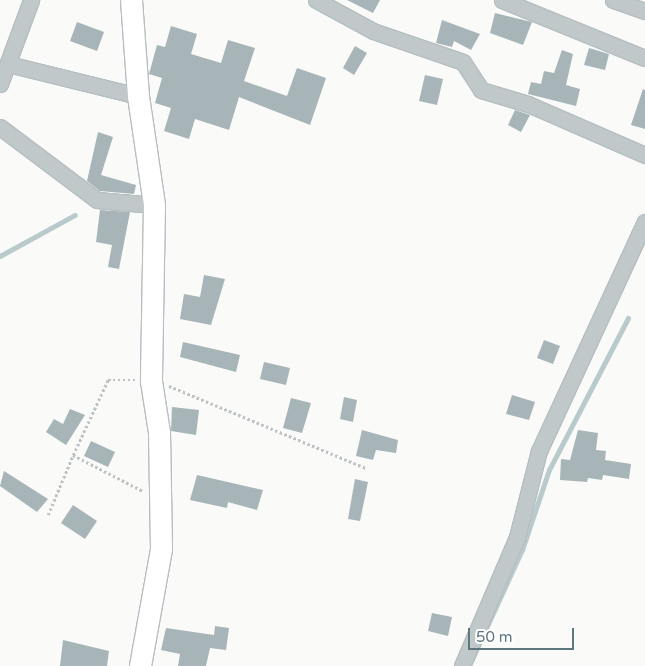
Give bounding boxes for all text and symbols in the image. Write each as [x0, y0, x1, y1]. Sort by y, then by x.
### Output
scale bar [470, 618, 576, 650]
text: 50 m [476, 628, 513, 646]

